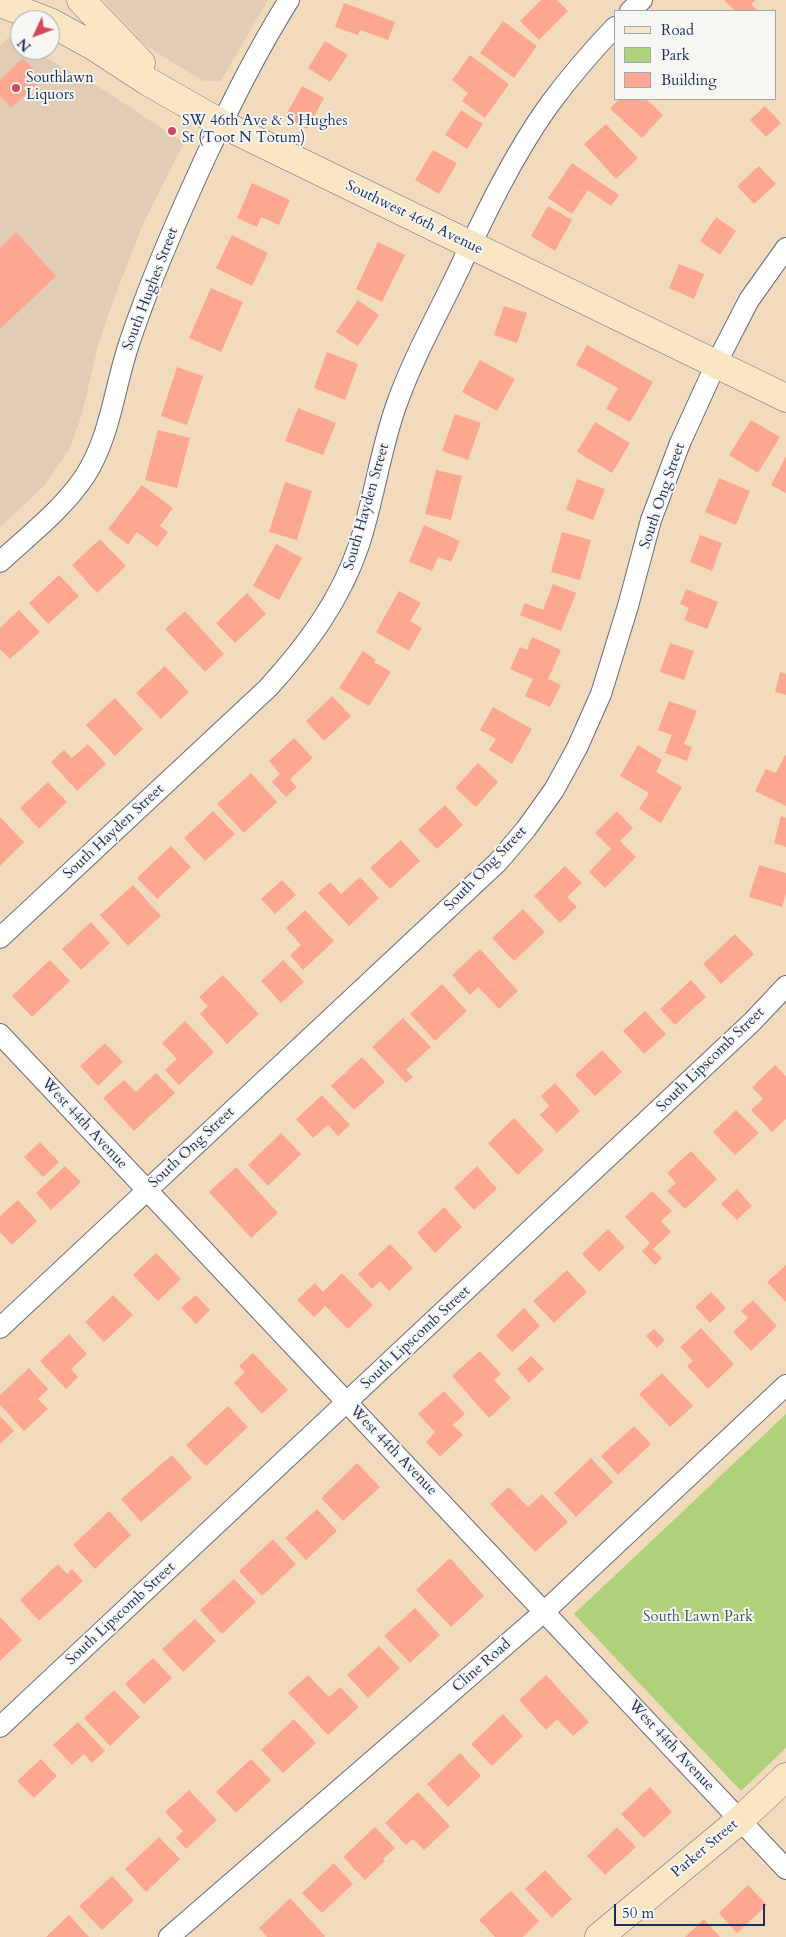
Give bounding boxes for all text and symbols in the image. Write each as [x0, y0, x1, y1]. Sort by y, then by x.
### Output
north arrow [10, 10, 60, 60]
legend [614, 10, 776, 100]
text: Road [661, 20, 694, 40]
text: N [13, 34, 35, 56]
text: Park [661, 45, 690, 65]
place label: Southlawn Liquors [26, 70, 94, 105]
text: Building [661, 70, 717, 90]
marker: Southlawn Liquors [10, 82, 22, 94]
place label: SW 46th Ave & S Hughes St (Toot N Totum) [182, 113, 348, 148]
marker: SW 46th Ave & S Hughes St (Toot N Totum) [166, 125, 178, 137]
street label: Southwest 46th Avenue [342, 177, 486, 259]
street label: South Hughes Street [119, 225, 183, 353]
street label: South Hayden Street [340, 441, 394, 573]
street label: South Ong Street [636, 441, 690, 551]
street label: South Hayden Street [60, 781, 168, 883]
street label: South Ong Street [441, 823, 531, 915]
street label: South Lipscomb Street [653, 1004, 769, 1116]
street label: West 44th Avenue [37, 1075, 131, 1173]
street label: South Ong Street [145, 1104, 239, 1192]
street label: South Lipscomb Street [358, 1283, 474, 1393]
street label: West 44th Avenue [345, 1402, 441, 1500]
street label: South Lipscomb Street [63, 1559, 179, 1669]
park label: South Lawn Park [643, 1609, 753, 1627]
street label: Cline Road [449, 1636, 515, 1696]
street label: West 44th Avenue [624, 1697, 718, 1795]
street label: Parker Street [668, 1816, 742, 1882]
scale bar [616, 1894, 767, 1926]
text: 50 m [622, 1903, 654, 1923]

